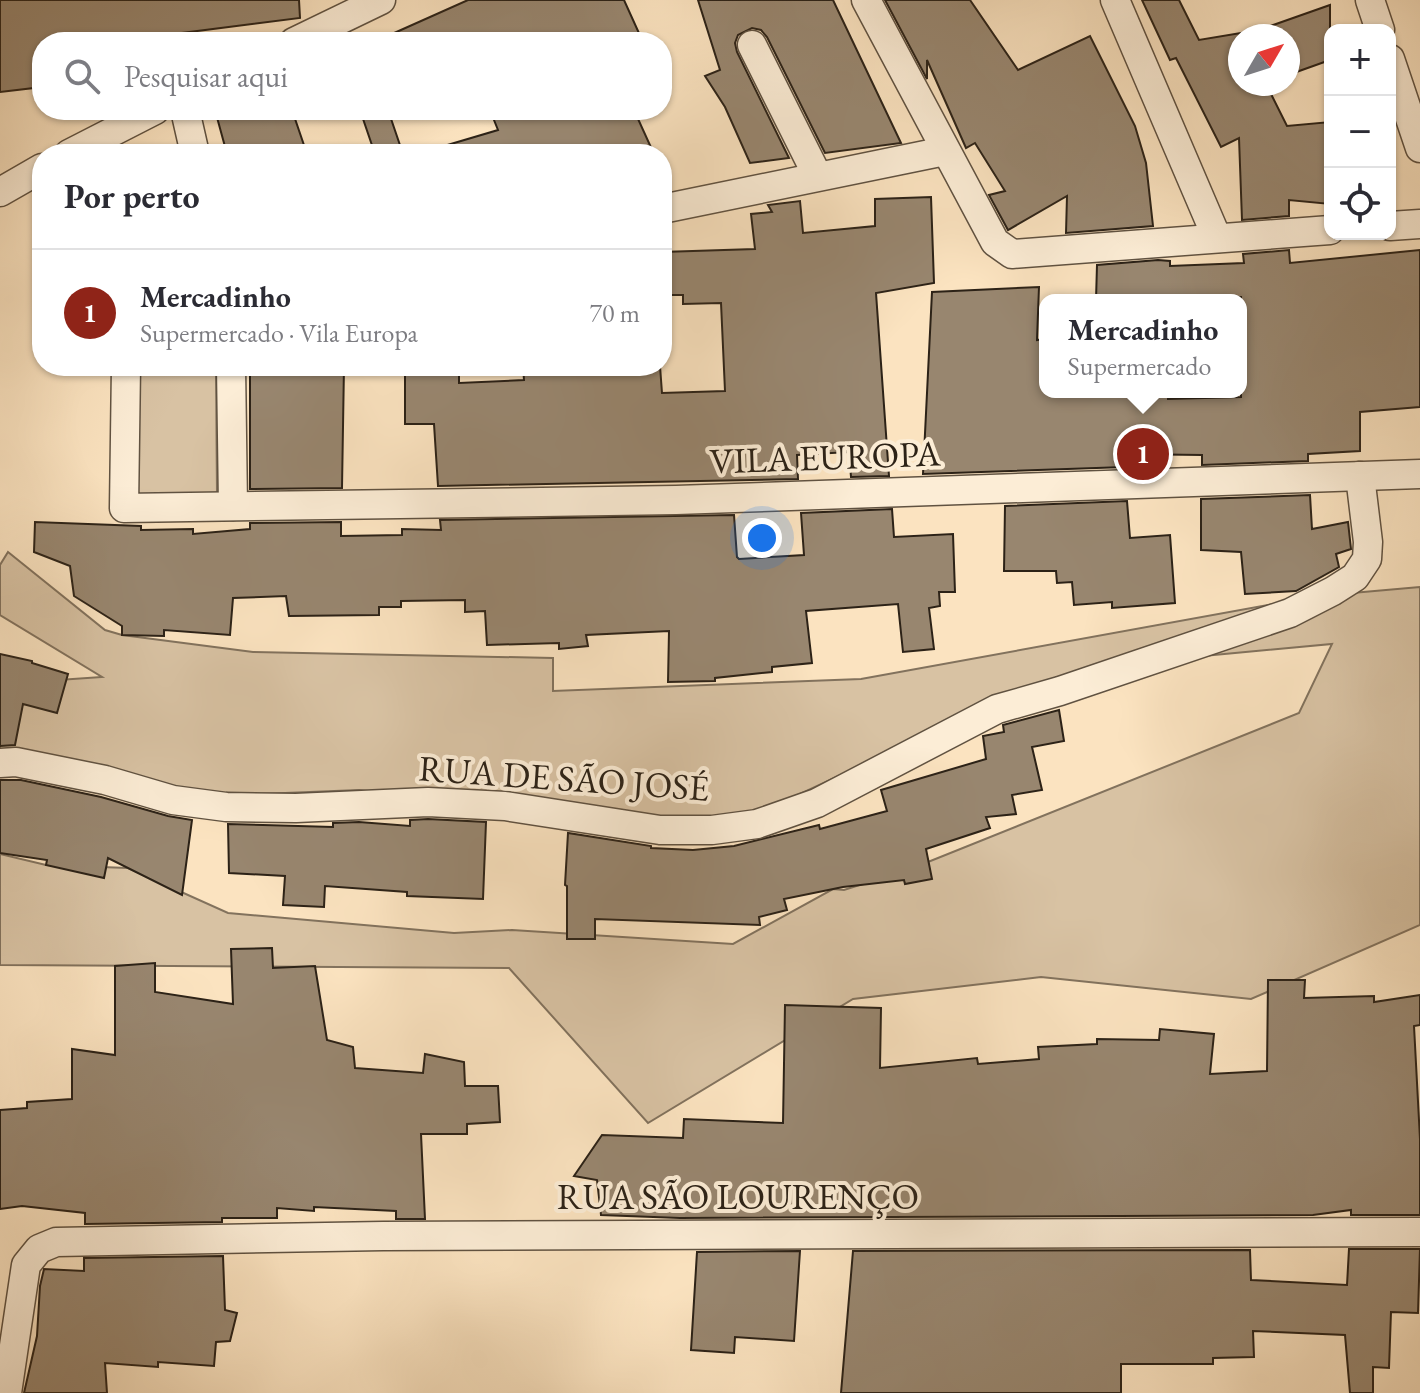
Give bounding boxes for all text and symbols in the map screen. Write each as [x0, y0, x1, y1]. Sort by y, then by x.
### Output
north arrow [1228, 24, 1300, 96]
map controls [1324, 24, 1396, 240]
button: + [1324, 24, 1396, 96]
search box [32, 32, 672, 120]
icon: search [60, 54, 104, 98]
text: Pesquisar aqui [124, 57, 288, 96]
button: − [1324, 96, 1396, 168]
button: locate [1324, 168, 1396, 240]
text: Por perto [64, 174, 200, 218]
text: Mercadinho [140, 277, 291, 316]
popup [1039, 294, 1247, 398]
text: 1 [83, 296, 97, 330]
text: 70 m [590, 296, 640, 330]
text: Mercadinho [1068, 310, 1218, 349]
text: Supermercado · Vila Europa [140, 316, 418, 350]
text: Supermercado [1068, 349, 1211, 383]
pin: 1 [1117, 424, 1169, 484]
street label: VILA EUROPA [709, 429, 942, 485]
your location [742, 518, 782, 558]
street label: RUA DE SÃO JOSÉ [417, 744, 711, 812]
street label: RUA SÃO LOURENÇO [557, 1173, 919, 1220]

